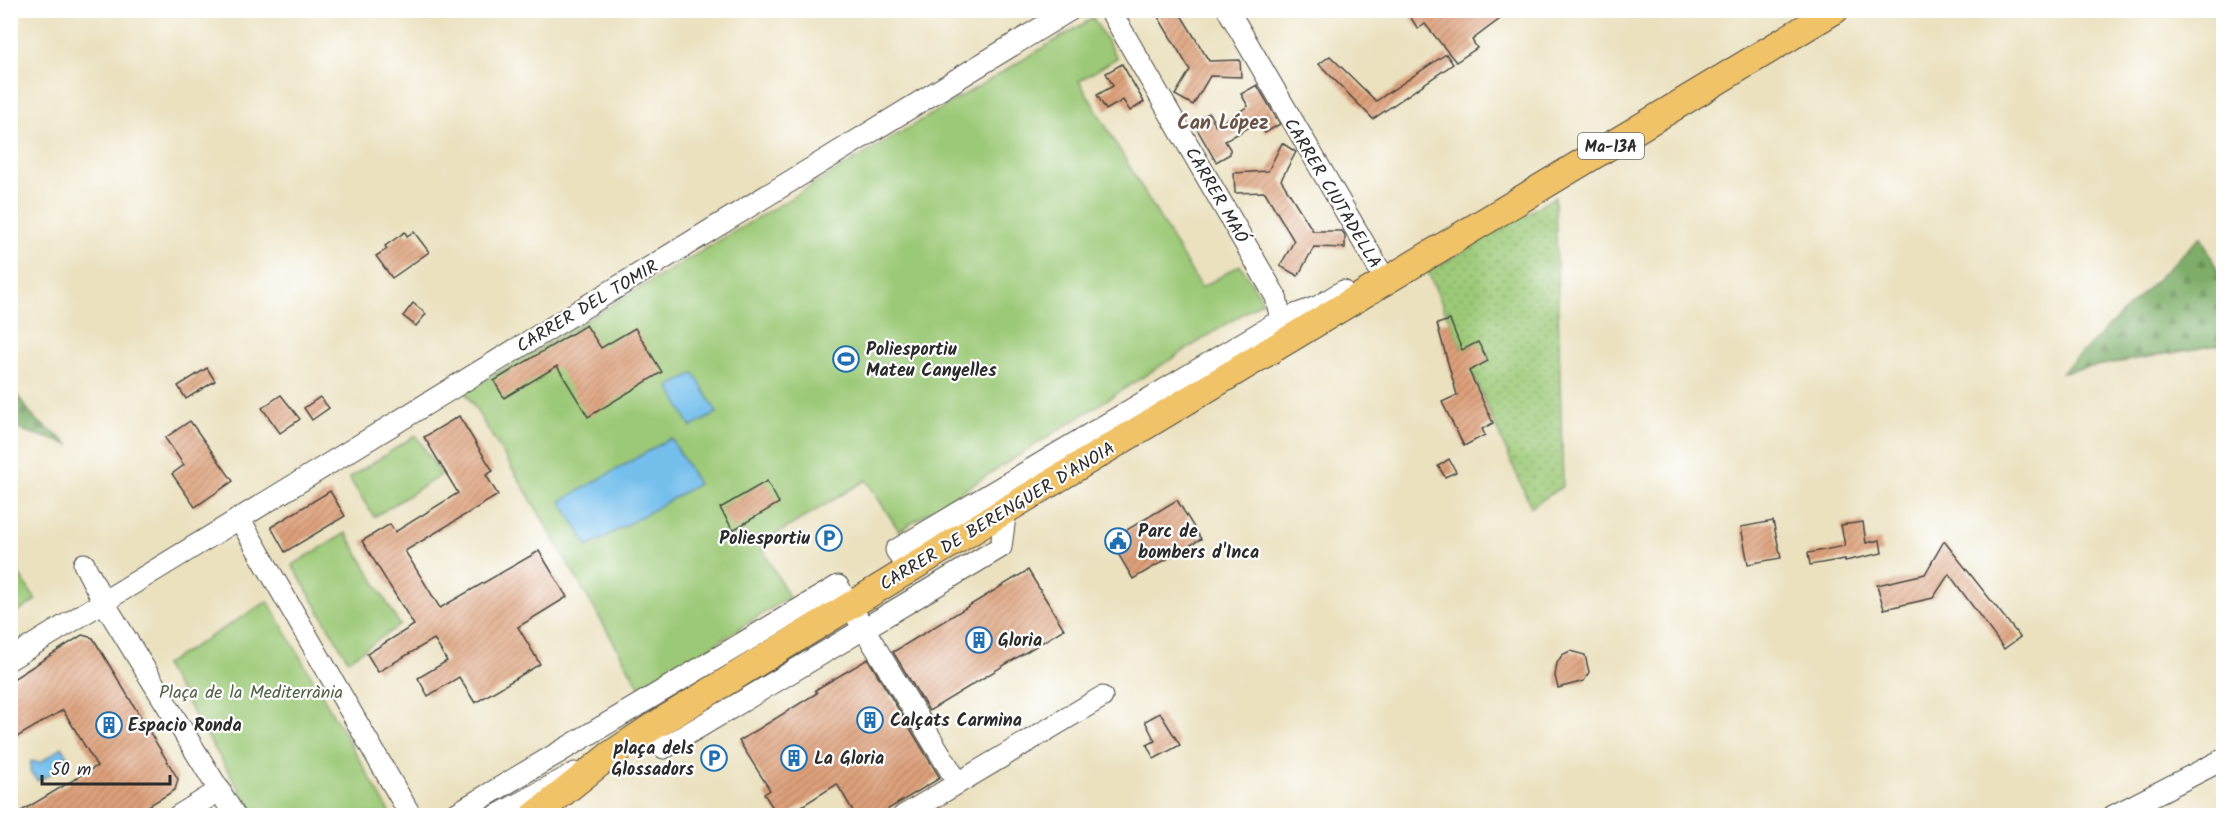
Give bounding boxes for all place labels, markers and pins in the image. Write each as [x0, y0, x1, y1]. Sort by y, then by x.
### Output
place label: Poliesportiu Mateu Canyelles [866, 336, 997, 386]
sports icon: Poliesportiu Mateu Canyelles [831, 344, 861, 374]
place label: Parc de bombers d'Inca [1138, 518, 1259, 568]
parking icon: Poliesportiu [814, 523, 844, 553]
place label: Poliesportiu [719, 525, 810, 554]
public building icon: Parc de bombers d'Inca [1103, 526, 1133, 556]
building icon: Gloria [964, 625, 994, 655]
place label: Gloria [998, 627, 1042, 656]
building icon: Calçats Carmina [855, 705, 885, 735]
place label: Calçats Carmina [890, 707, 1022, 736]
building icon: Espacio Ronda [94, 710, 124, 740]
place label: Espacio Ronda [128, 712, 242, 741]
place label: plaça dels Glossadors [611, 735, 695, 785]
parking icon: plaça dels Glossadors [699, 743, 729, 773]
building icon: La Gloria [779, 743, 809, 773]
place label: La Gloria [814, 745, 884, 774]

